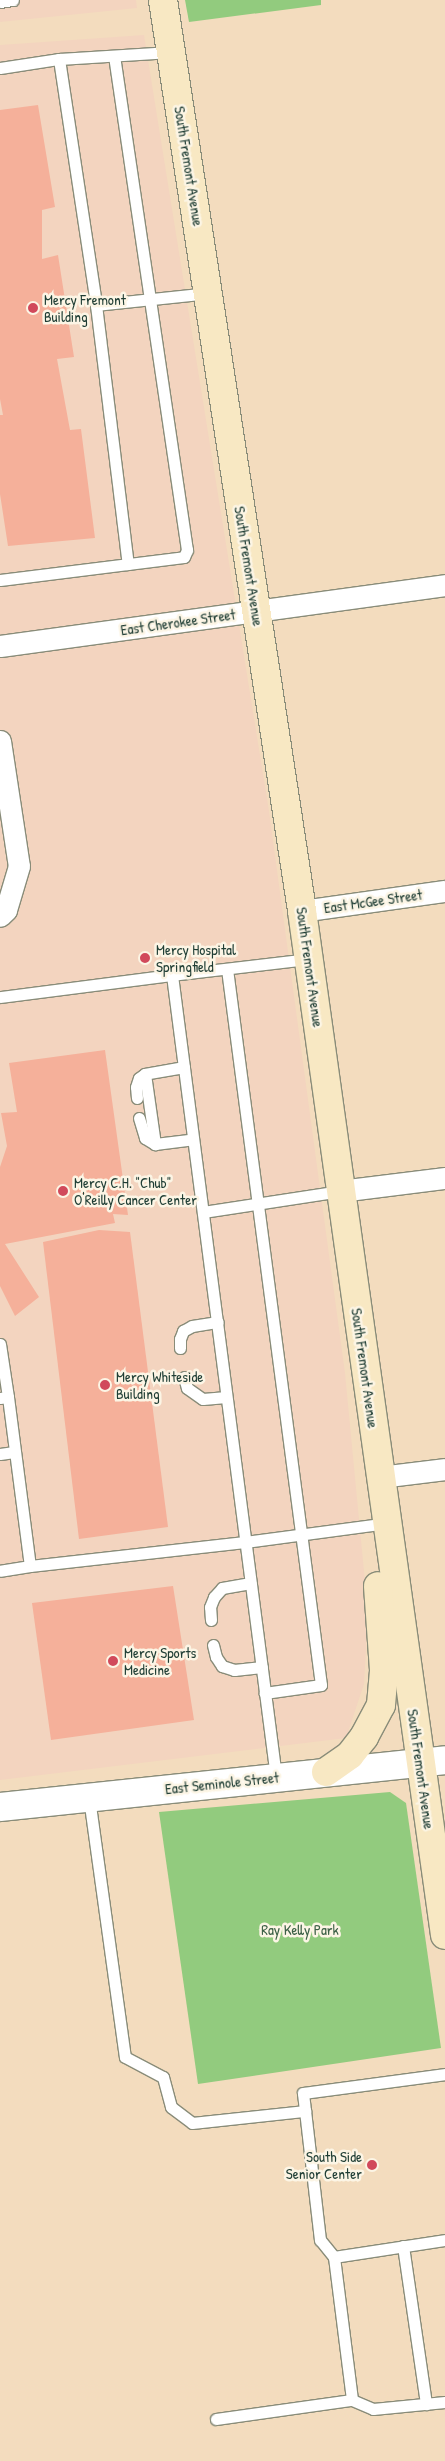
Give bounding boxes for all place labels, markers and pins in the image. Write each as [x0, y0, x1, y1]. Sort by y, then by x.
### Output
place label: Mercy Fremont Building [44, 290, 126, 325]
marker: Mercy Fremont Building [26, 301, 40, 315]
place label: Mercy Hospital Springfield [156, 940, 236, 975]
marker: Mercy Hospital Springfield [138, 951, 152, 965]
place label: Mercy C.H. "Chub" O'Reilly Cancer Center [74, 1173, 197, 1208]
marker: Mercy C.H. "Chub" O'Reilly Cancer Center [56, 1184, 70, 1198]
place label: Mercy Whiteside Building [116, 1367, 203, 1402]
marker: Mercy Whiteside Building [98, 1378, 112, 1392]
place label: Mercy Sports Medicine [124, 1643, 196, 1678]
marker: Mercy Sports Medicine [106, 1654, 120, 1668]
place label: South Side Senior Center [286, 2147, 362, 2182]
marker: South Side Senior Center [366, 2159, 378, 2171]

